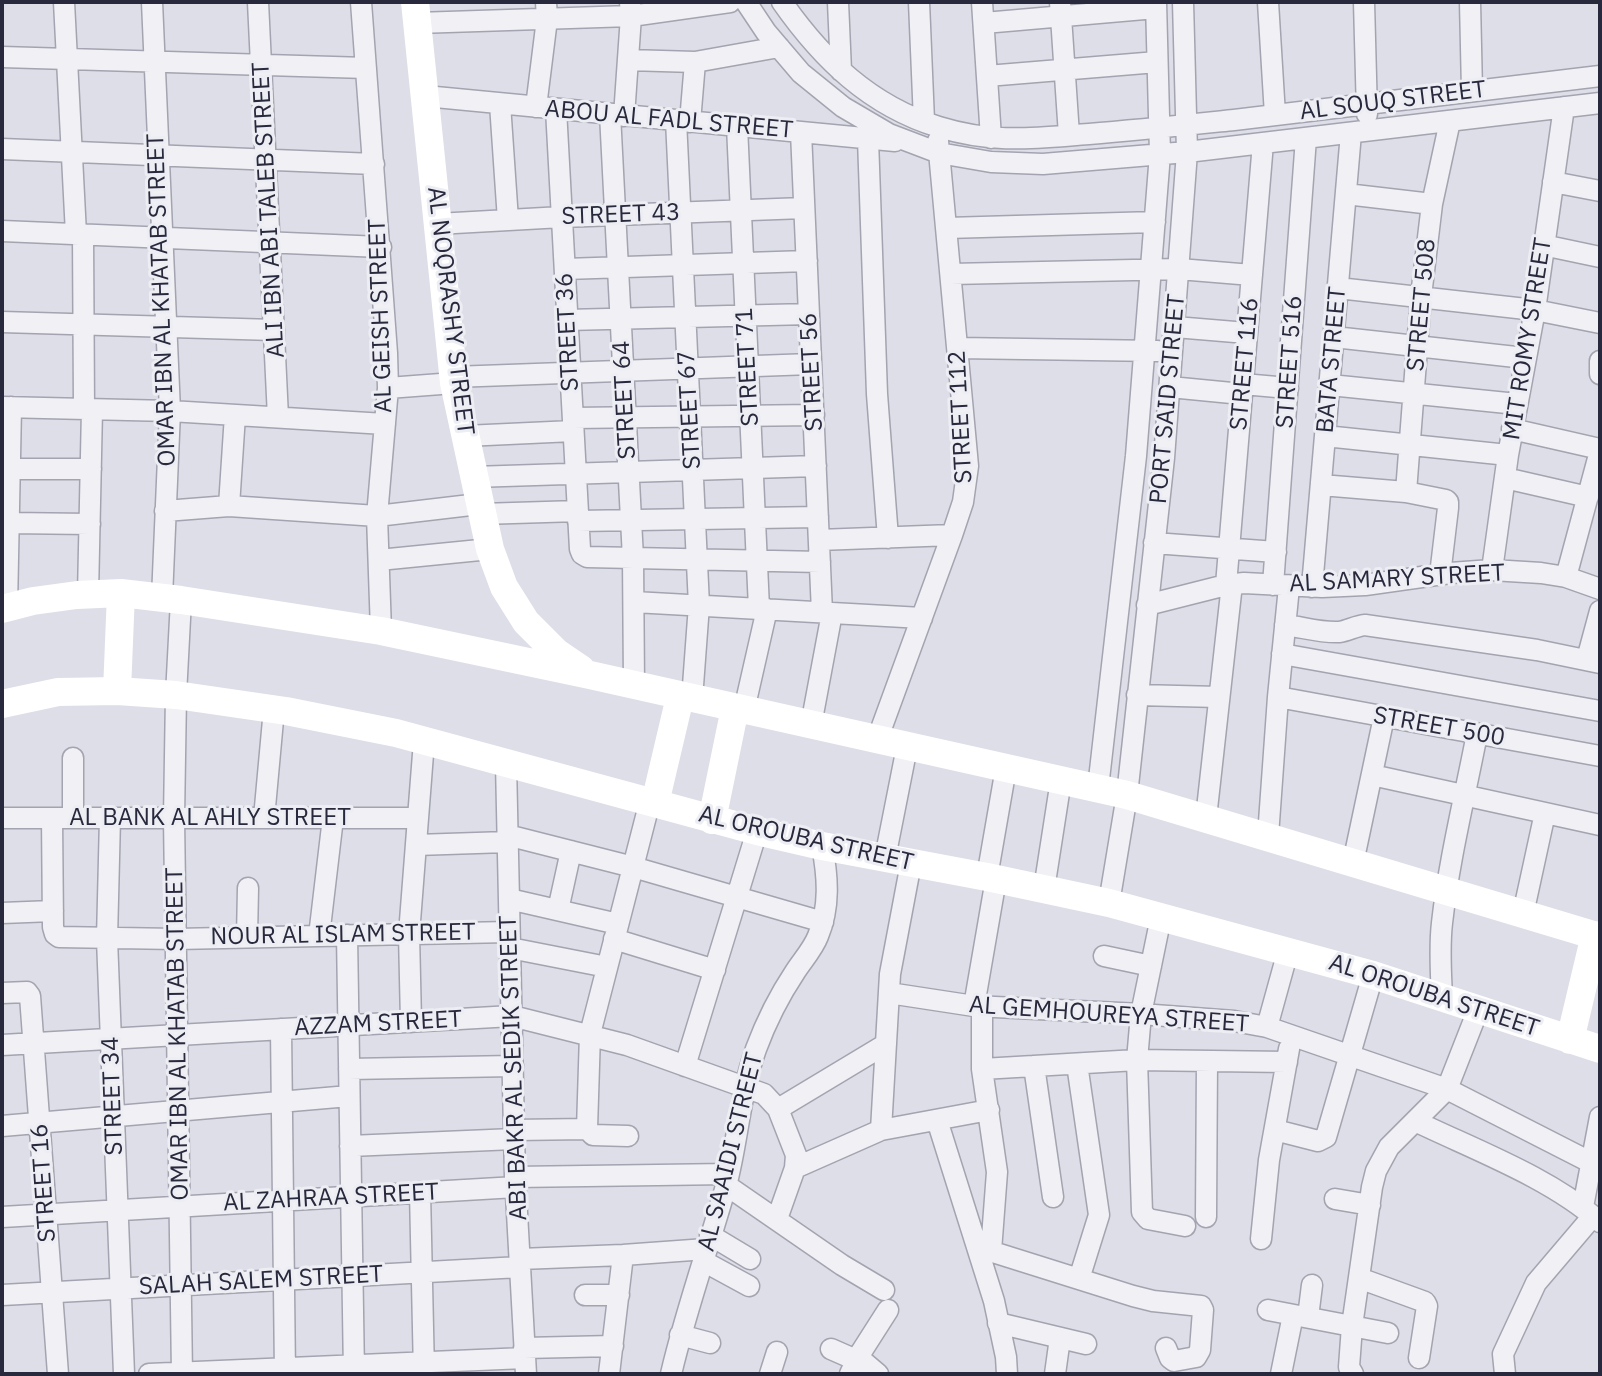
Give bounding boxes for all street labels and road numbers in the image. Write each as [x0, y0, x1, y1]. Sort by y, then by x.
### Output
street label: ALI IBN ABI TALEB STREET [247, 61, 291, 359]
street label: AL SOUQ STREET [1298, 75, 1488, 127]
street label: ABOU AL FADL STREET [544, 95, 794, 145]
street label: OMAR IBN AL KHATAB STREET [142, 133, 182, 467]
street label: AL NOQRASHY STREET [420, 185, 480, 437]
street label: STREET 43 [561, 199, 681, 231]
street label: AL GEISH STREET [363, 218, 399, 414]
street label: MIT ROMY STREET [1498, 236, 1558, 442]
street label: STREET 508 [1402, 237, 1442, 373]
street label: STREET 36 [551, 272, 585, 392]
street label: BATA STREET [1311, 286, 1353, 434]
street label: PORT SAID STREET [1144, 293, 1192, 505]
street label: STREET 516 [1271, 295, 1309, 429]
street label: STREET 116 [1225, 296, 1265, 432]
street label: STREET 71 [731, 307, 765, 427]
street label: STREET 56 [795, 312, 829, 432]
street label: STREET 64 [608, 340, 642, 460]
street label: STREET 67 [673, 350, 707, 470]
street label: STREET 112 [943, 350, 979, 484]
street label: AL SAMARY STREET [1288, 559, 1506, 599]
street label: STREET 500 [1371, 701, 1507, 753]
street label: AL OROUBA STREET [696, 800, 916, 878]
street label: AL BANK AL AHLY STREET [69, 804, 351, 832]
street label: OMAR IBN AL KHATAB STREET [161, 867, 195, 1201]
street label: ABI BAKR AL SEDIK STREET [494, 915, 534, 1221]
street label: NOUR AL ISLAM STREET [210, 918, 476, 952]
street label: AL OROUBA STREET [1325, 948, 1543, 1044]
street label: AL GEMHOUREYA STREET [968, 991, 1250, 1039]
street label: AZZAM STREET [293, 1005, 463, 1043]
street label: STREET 34 [97, 1036, 129, 1156]
street label: AL SAAIDI STREET [692, 1050, 770, 1254]
street label: STREET 16 [25, 1123, 63, 1243]
street label: AL ZAHRAA STREET [222, 1178, 440, 1218]
street label: SALAH SALEM STREET [138, 1260, 384, 1302]

